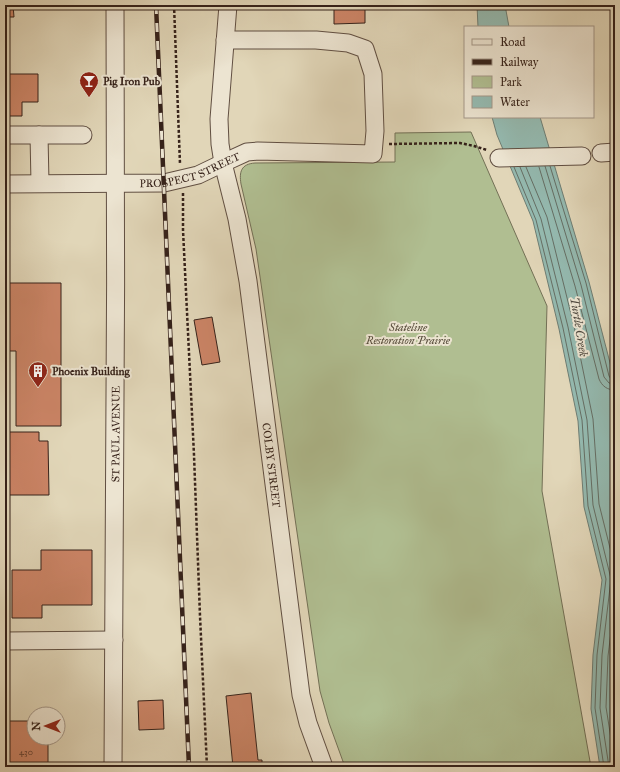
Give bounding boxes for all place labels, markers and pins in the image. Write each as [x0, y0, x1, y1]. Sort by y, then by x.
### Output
bar icon: Pig Iron Pub [78, 70, 100, 98]
place label: Pig Iron Pub [103, 75, 161, 88]
building icon: Phoenix Building [27, 360, 49, 388]
place label: Phoenix Building [52, 365, 130, 378]

